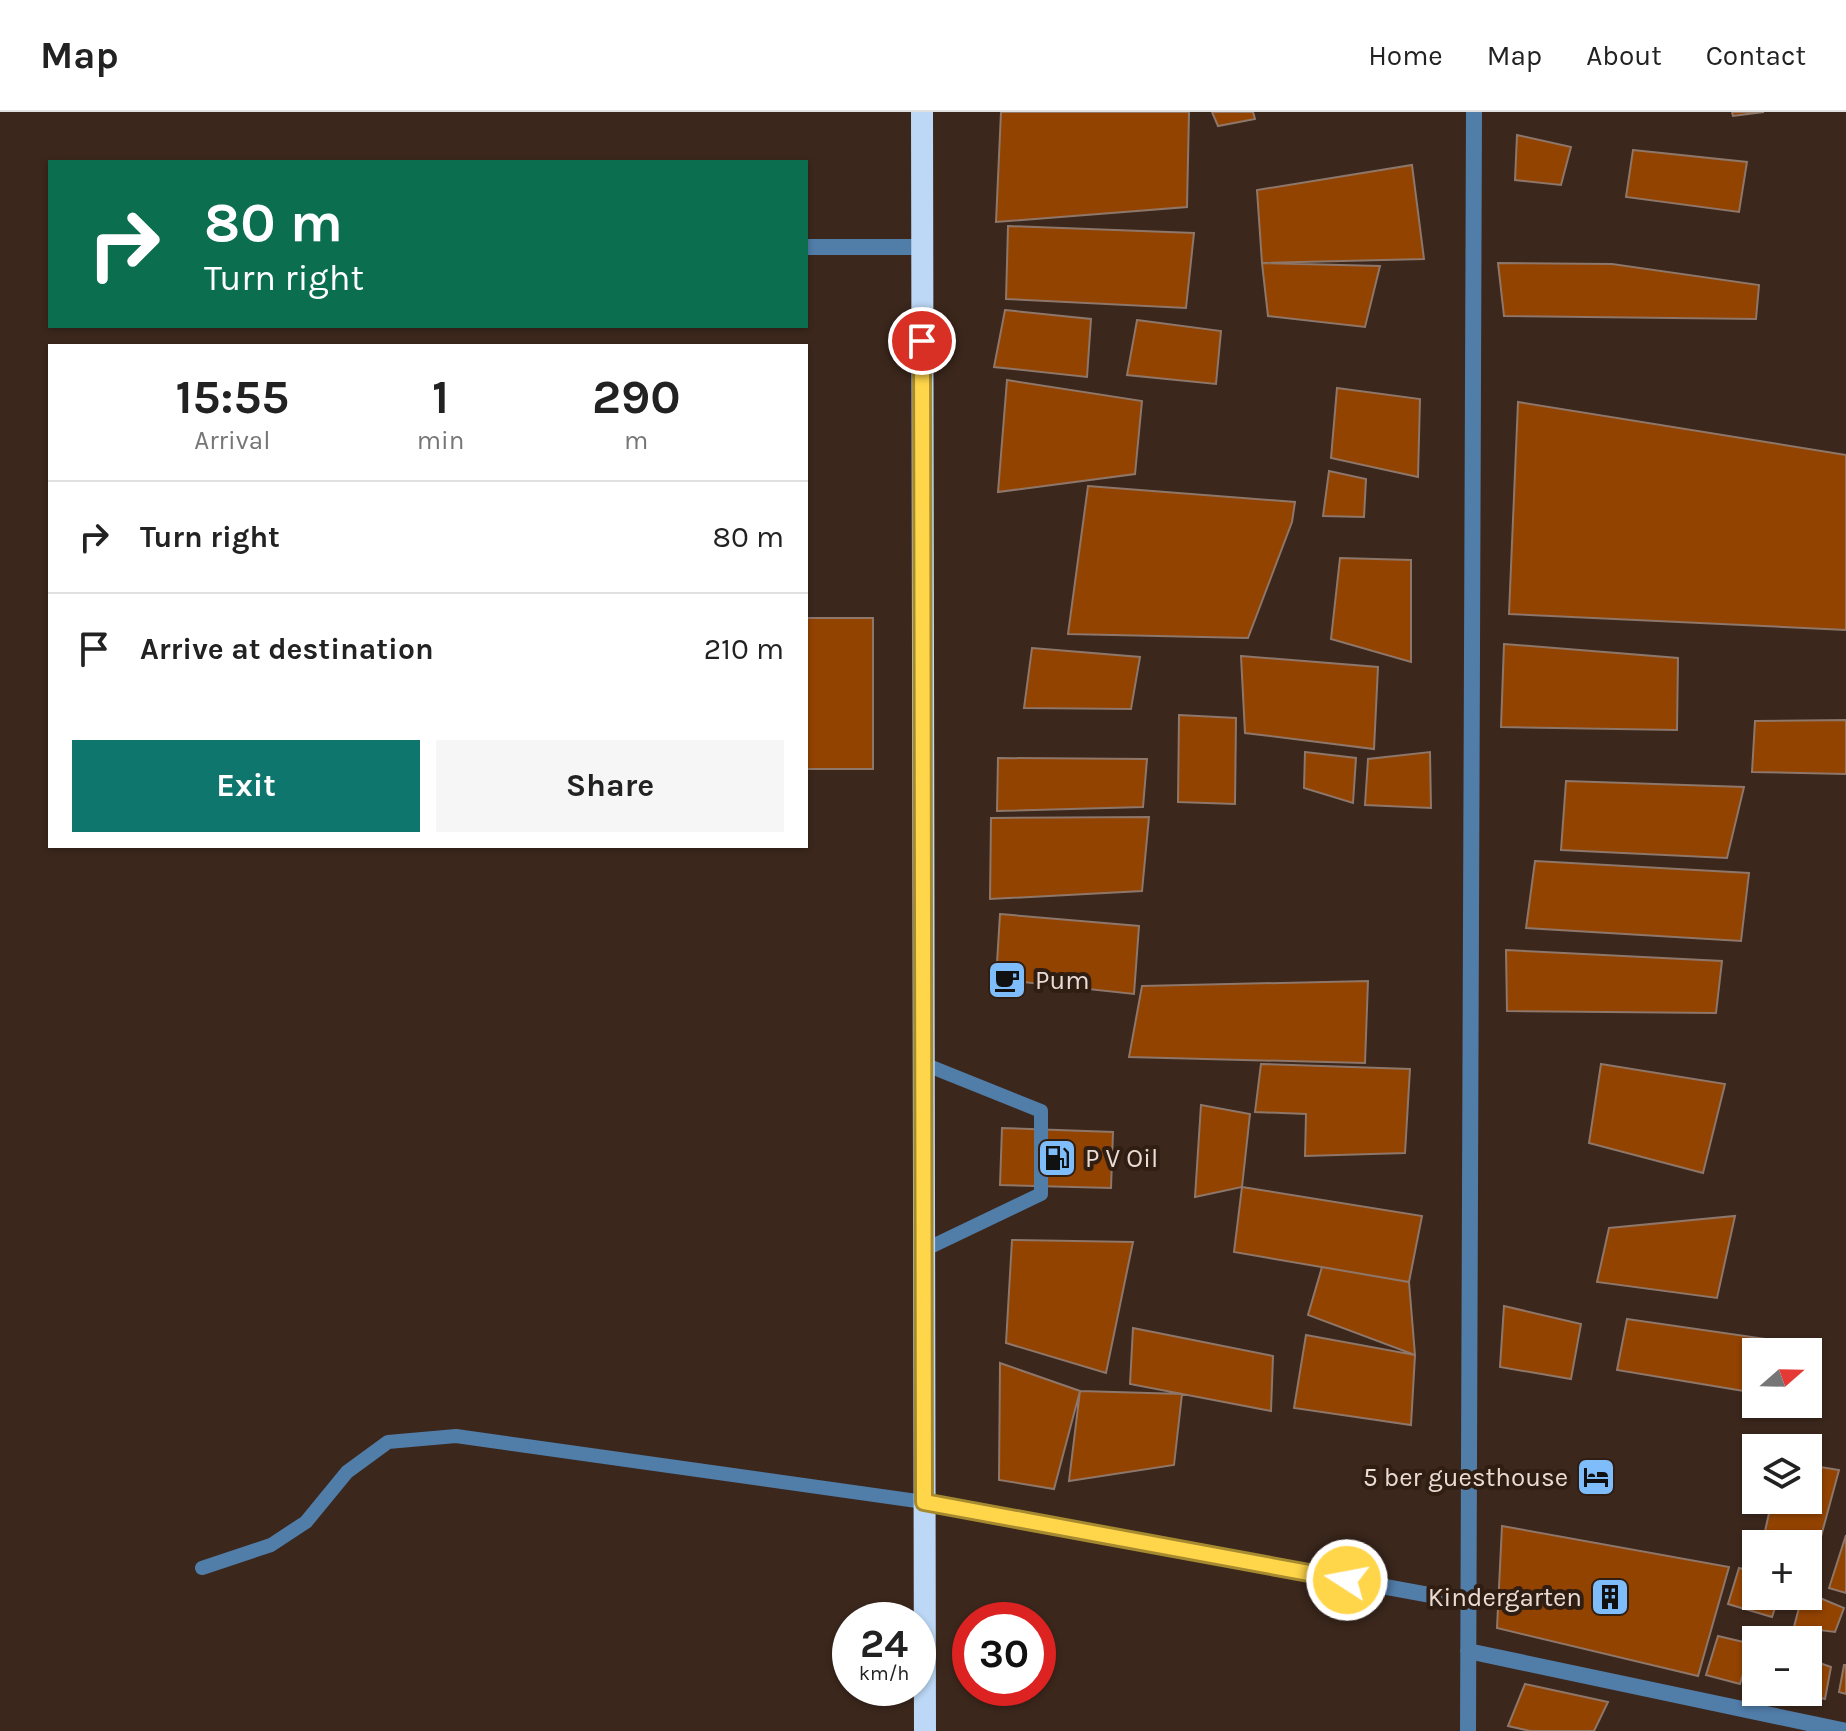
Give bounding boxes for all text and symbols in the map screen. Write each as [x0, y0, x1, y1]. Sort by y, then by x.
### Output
text: Map [40, 33, 119, 78]
text: Home [1368, 39, 1443, 72]
text: Map [1487, 39, 1542, 72]
text: About [1586, 39, 1662, 72]
text: Contact [1706, 39, 1806, 72]
text: 80 m [204, 190, 343, 255]
icon: right [72, 192, 176, 296]
text: Turn right [204, 257, 364, 299]
pin [888, 307, 956, 375]
icon: arrive [900, 319, 944, 363]
text: 15:55 [175, 369, 289, 425]
text: 1 [432, 369, 449, 425]
text: 290 [592, 369, 681, 425]
text: Arrival [194, 425, 270, 456]
text: min [417, 425, 464, 456]
text: m [624, 425, 648, 456]
icon: right [72, 515, 116, 559]
text: Turn right [140, 519, 280, 555]
text: 80 m [713, 519, 784, 555]
icon: arrive [72, 627, 116, 671]
text: Arrive at destination [140, 631, 434, 667]
text: 210 m [704, 631, 784, 667]
button: Exit [72, 740, 420, 832]
button: Share [436, 740, 784, 832]
cafe icon: Pum [986, 959, 1028, 1001]
place label: Pum [1035, 965, 1089, 996]
fuel station icon: P V Oil [1036, 1137, 1078, 1179]
place label: P V Oil [1085, 1143, 1158, 1174]
north arrow [1742, 1338, 1822, 1418]
map controls [1742, 1338, 1822, 1706]
button: layers [1742, 1434, 1822, 1514]
hotel icon: 5 ber guesthouse [1575, 1456, 1617, 1498]
place label: 5 ber guesthouse [1363, 1462, 1568, 1493]
button: + [1742, 1530, 1822, 1610]
position arrow [1305, 1538, 1389, 1622]
building icon: Kindergarten [1589, 1576, 1631, 1618]
place label: Kindergarten [1428, 1582, 1582, 1613]
speed limit sign: 30 [952, 1602, 1056, 1706]
text: 24 [860, 1620, 908, 1667]
button: − [1742, 1626, 1822, 1706]
text: km/h [859, 1662, 909, 1685]

